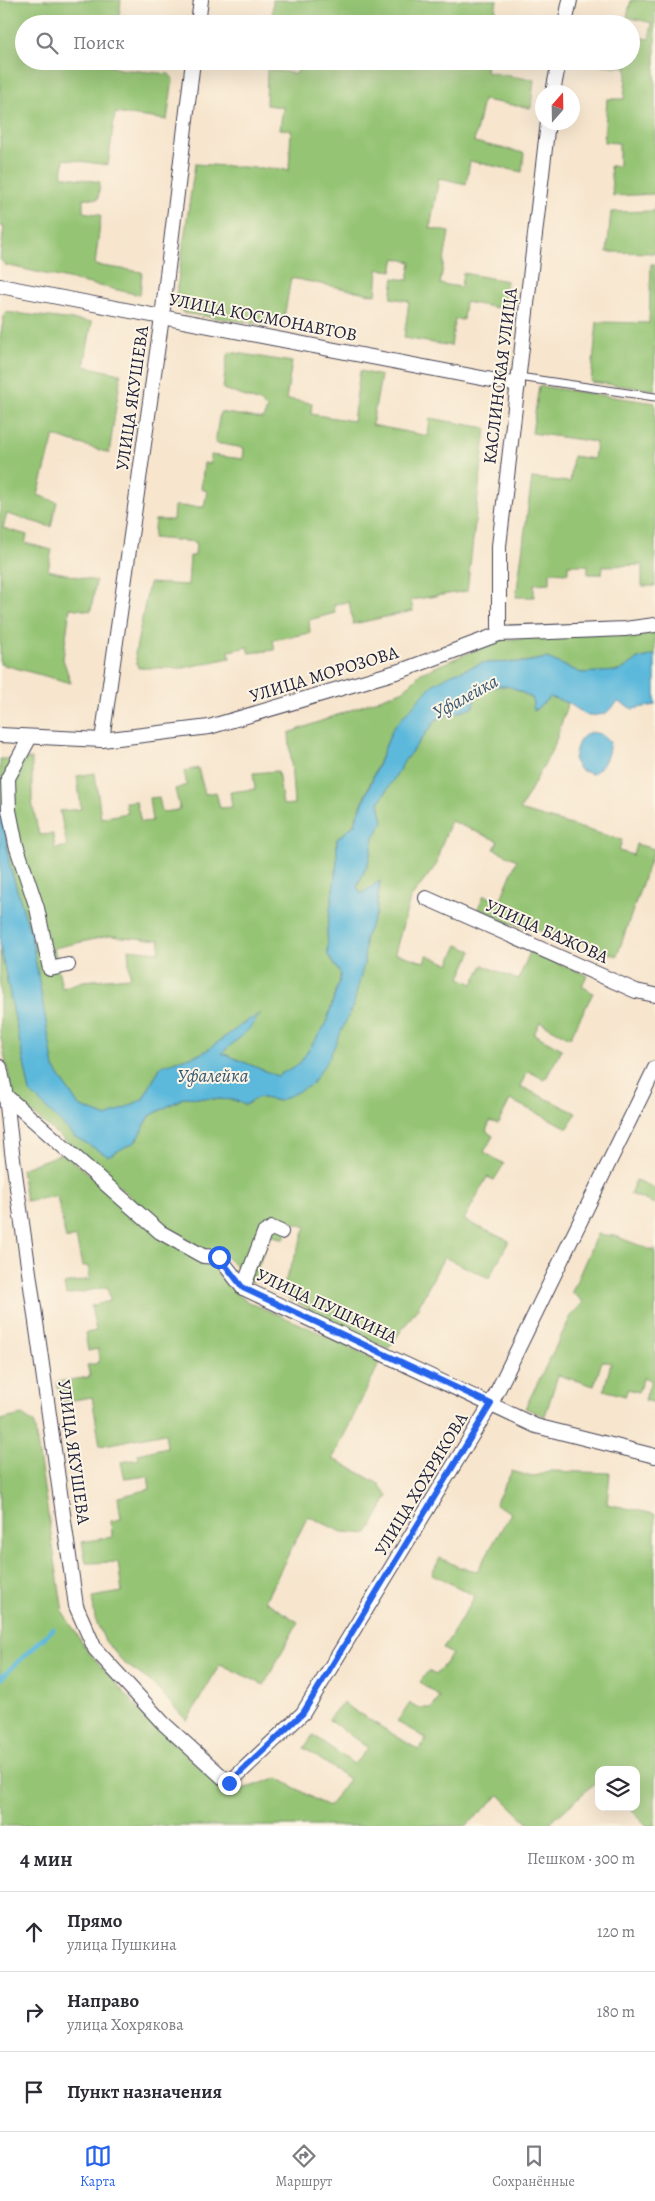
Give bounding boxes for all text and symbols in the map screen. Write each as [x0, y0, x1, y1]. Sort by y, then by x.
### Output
search box [15, 15, 640, 70]
icon: search [33, 29, 61, 57]
text: Поиск [73, 30, 125, 56]
north arrow [535, 85, 580, 130]
street label: КАСЛИНСКАЯ УЛИЦА [477, 286, 523, 466]
street label: УЛИЦА КОСМОНАВТОВ [167, 287, 359, 347]
street label: УЛИЦА ЯКУШЕВА [110, 324, 154, 472]
street label: УЛИЦА МОРОЗОВА [247, 640, 402, 708]
water label: Уфалейка [428, 668, 503, 725]
street label: УЛИЦА БАЖОВА [482, 893, 613, 969]
water label: Уфалейка [177, 1063, 249, 1089]
route start [208, 1246, 231, 1269]
street label: УЛИЦА ПУШКИНА [253, 1263, 402, 1349]
street label: УЛИЦА ЯКУШЕВА [52, 1378, 96, 1526]
street label: УЛИЦА ХОХРЯКОВА [369, 1408, 474, 1560]
map controls [595, 1766, 640, 1811]
button: layers [595, 1766, 640, 1811]
route end [218, 1772, 241, 1795]
text: 4 мин [20, 1845, 73, 1873]
text: Пешком · 300 m [527, 1848, 635, 1870]
text: Прямо [67, 1908, 122, 1934]
icon: ahead [20, 1918, 48, 1946]
text: 120 m [597, 1921, 635, 1943]
text: улица Пушкина [67, 1934, 177, 1956]
text: Направо [67, 1988, 139, 2014]
icon: right [20, 1998, 48, 2026]
text: 180 m [597, 2001, 635, 2023]
text: улица Хохрякова [67, 2014, 184, 2036]
icon: arrive [20, 2078, 48, 2106]
text: Пункт назначения [67, 2079, 222, 2105]
tab: Карта [80, 2142, 115, 2191]
tab: Маршрут [276, 2142, 332, 2191]
tab: Сохранённые [492, 2142, 575, 2191]

